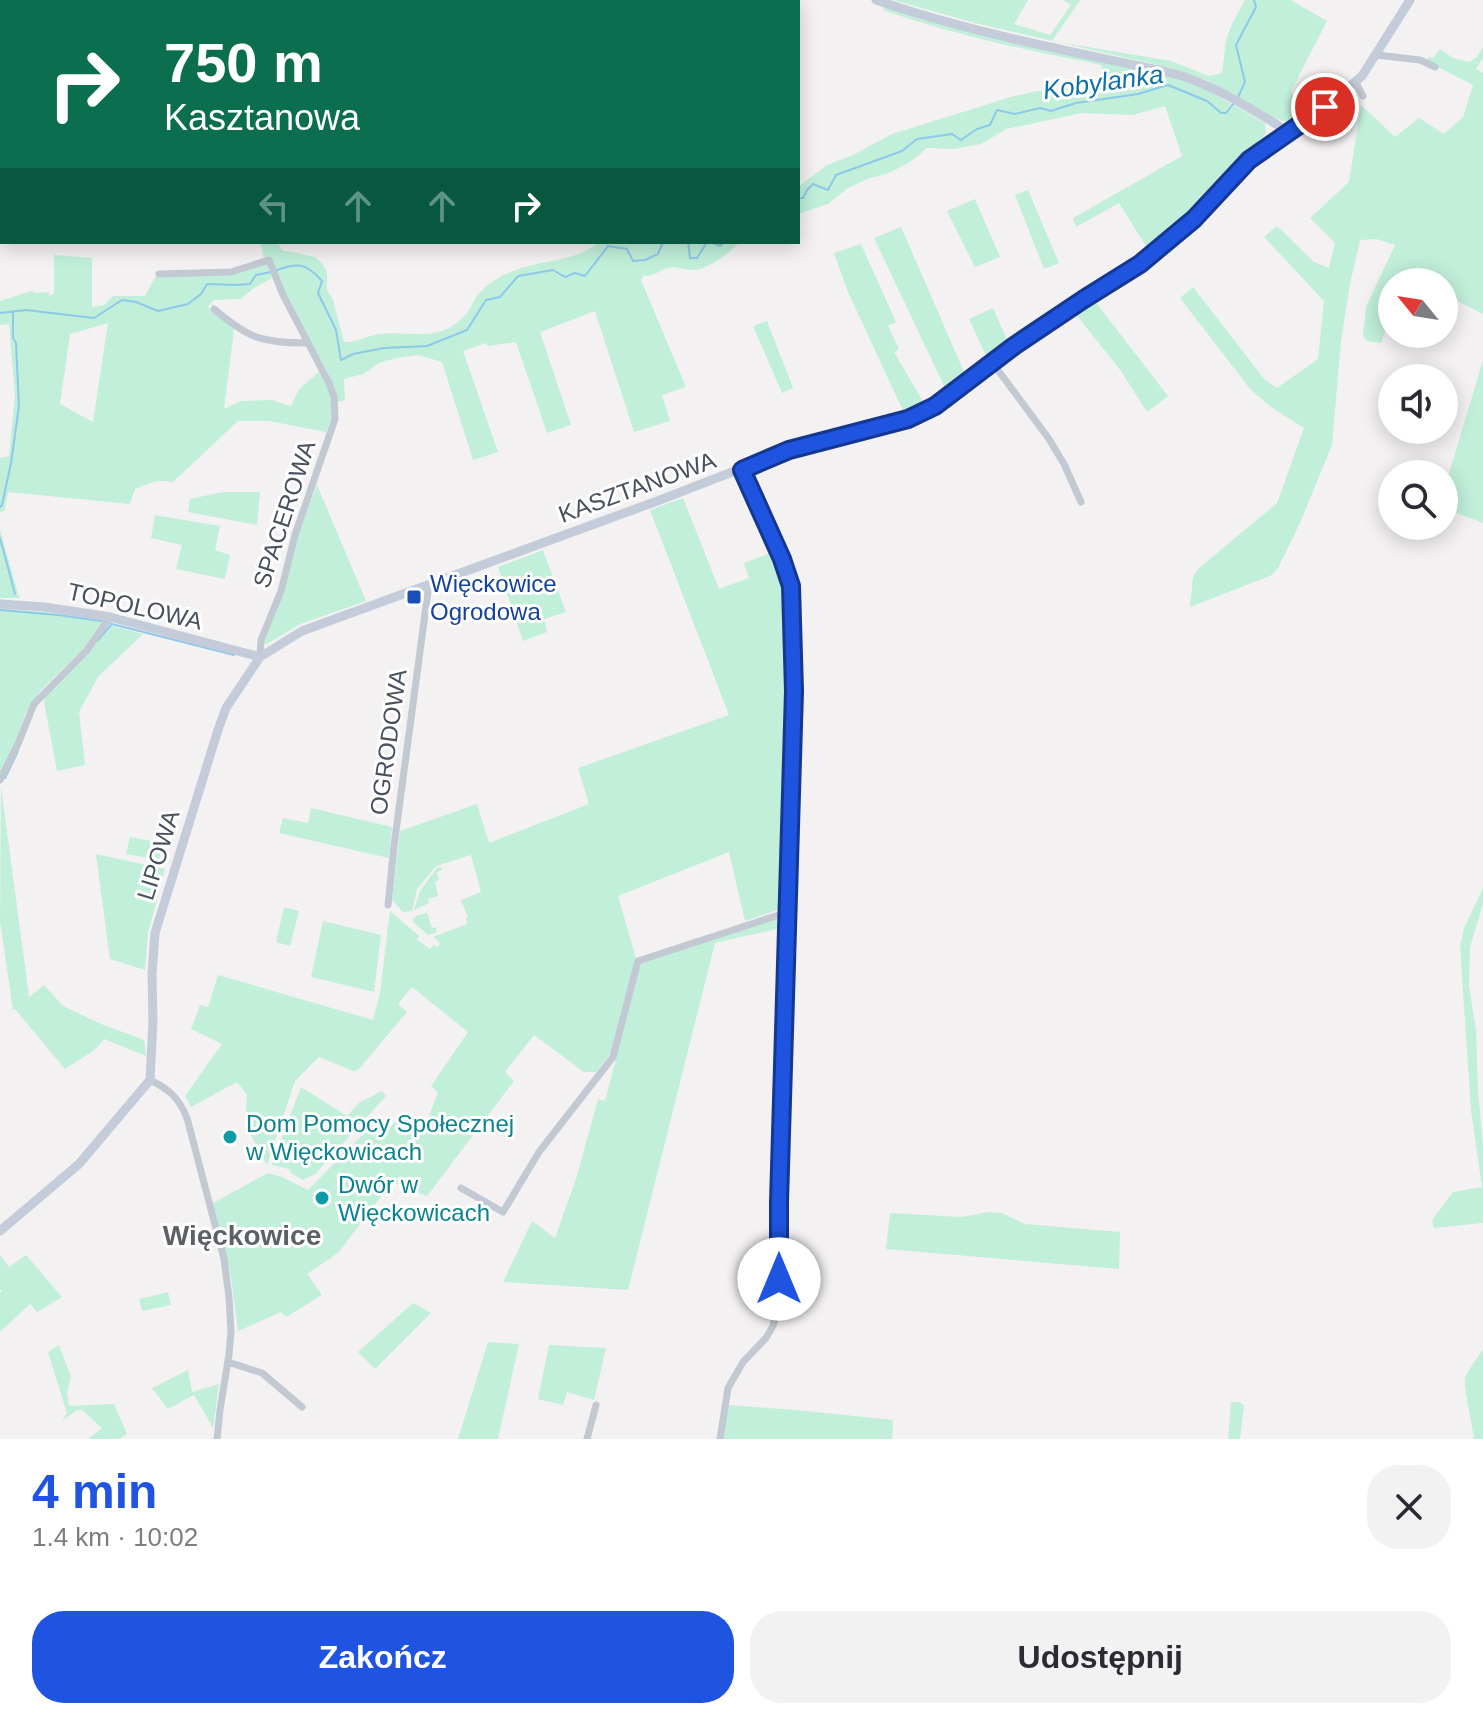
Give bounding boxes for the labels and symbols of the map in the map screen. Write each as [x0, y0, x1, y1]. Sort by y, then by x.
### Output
water label: Kobylanka [1041, 59, 1165, 105]
pin [1291, 73, 1359, 141]
north arrow [1378, 268, 1458, 348]
street label: SPACEROWA [247, 437, 321, 591]
street label: KASZTANOWA [555, 446, 719, 528]
place label: Więckowice Ogrodowa [430, 570, 557, 625]
street label: TOPOLOWA [65, 577, 205, 635]
marker: Więckowice Ogrodowa [405, 588, 423, 606]
street label: OGRODOWA [364, 667, 412, 817]
street label: LIPOWA [132, 807, 184, 903]
place label: Dom Pomocy Społecznej w Więckowicach [245, 1110, 514, 1165]
marker: Dom Pomocy Społecznej w Więckowicach [221, 1128, 239, 1146]
place label: Dwór w Więckowicach [338, 1171, 490, 1226]
marker: Dwór w Więckowicach [313, 1189, 331, 1207]
district label: Więckowice [163, 1220, 321, 1251]
position arrow [737, 1237, 821, 1321]

